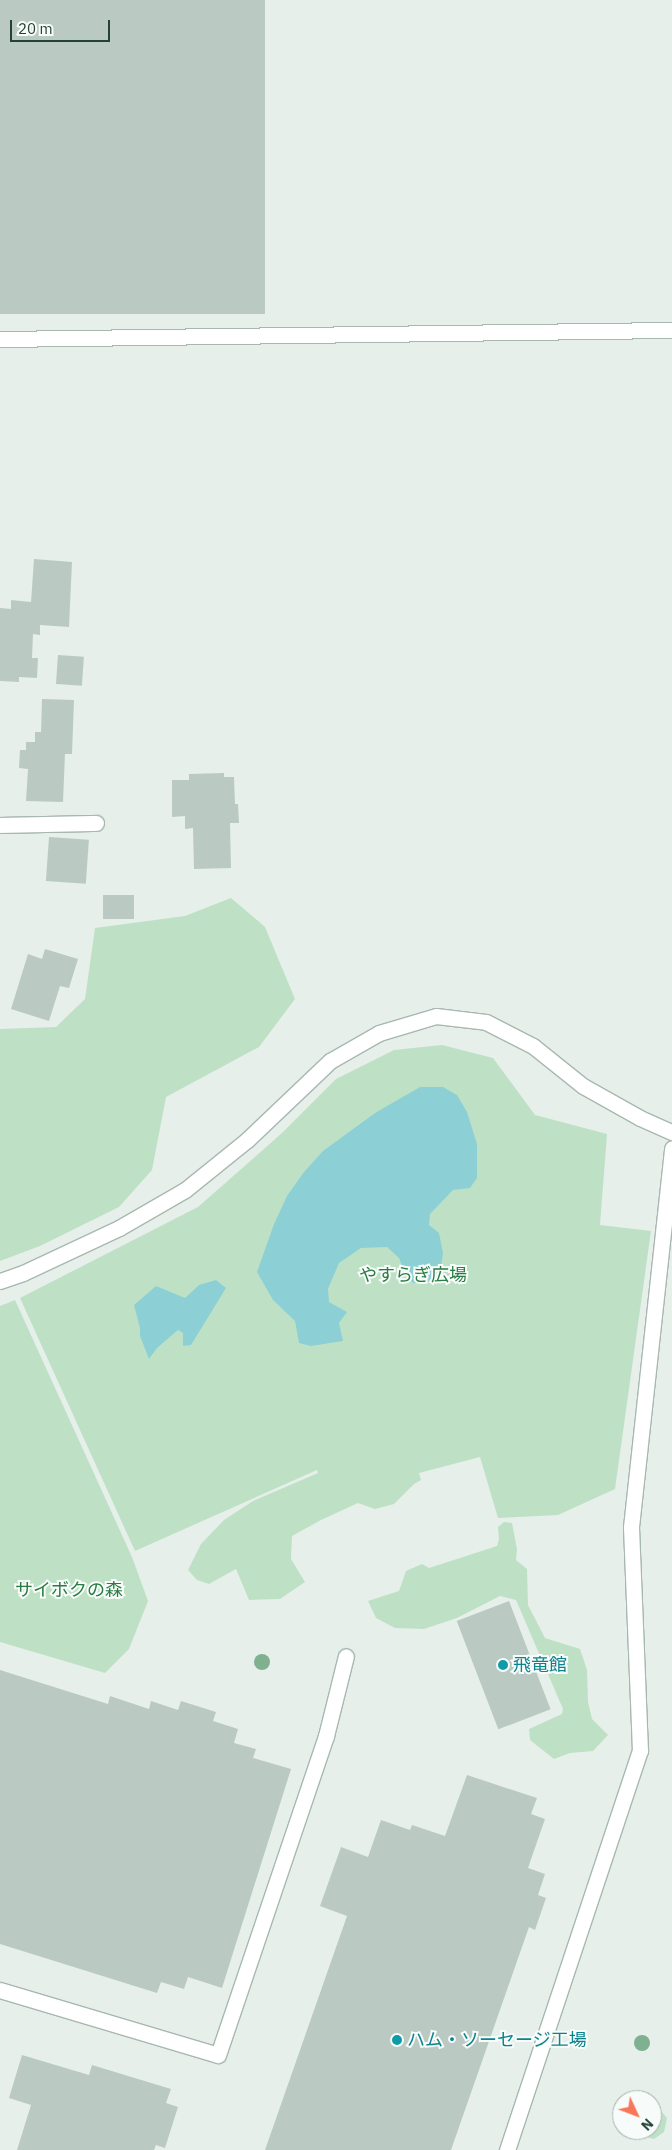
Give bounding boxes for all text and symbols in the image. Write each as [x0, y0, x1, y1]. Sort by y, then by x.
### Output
scale bar [12, 10, 112, 42]
text: 20 m [18, 19, 53, 38]
park label: やすらぎ広場 [359, 1264, 467, 1286]
park label: サイボクの森 [15, 1579, 123, 1601]
place label: 飛竜館 [513, 1654, 567, 1676]
marker: 飛竜館 [497, 1659, 509, 1671]
place label: ハム・ソーセージ工場 [407, 2029, 587, 2051]
marker: ハム・ソーセージ工場 [391, 2034, 403, 2046]
north arrow [612, 2090, 662, 2140]
text: N [637, 2115, 657, 2134]

